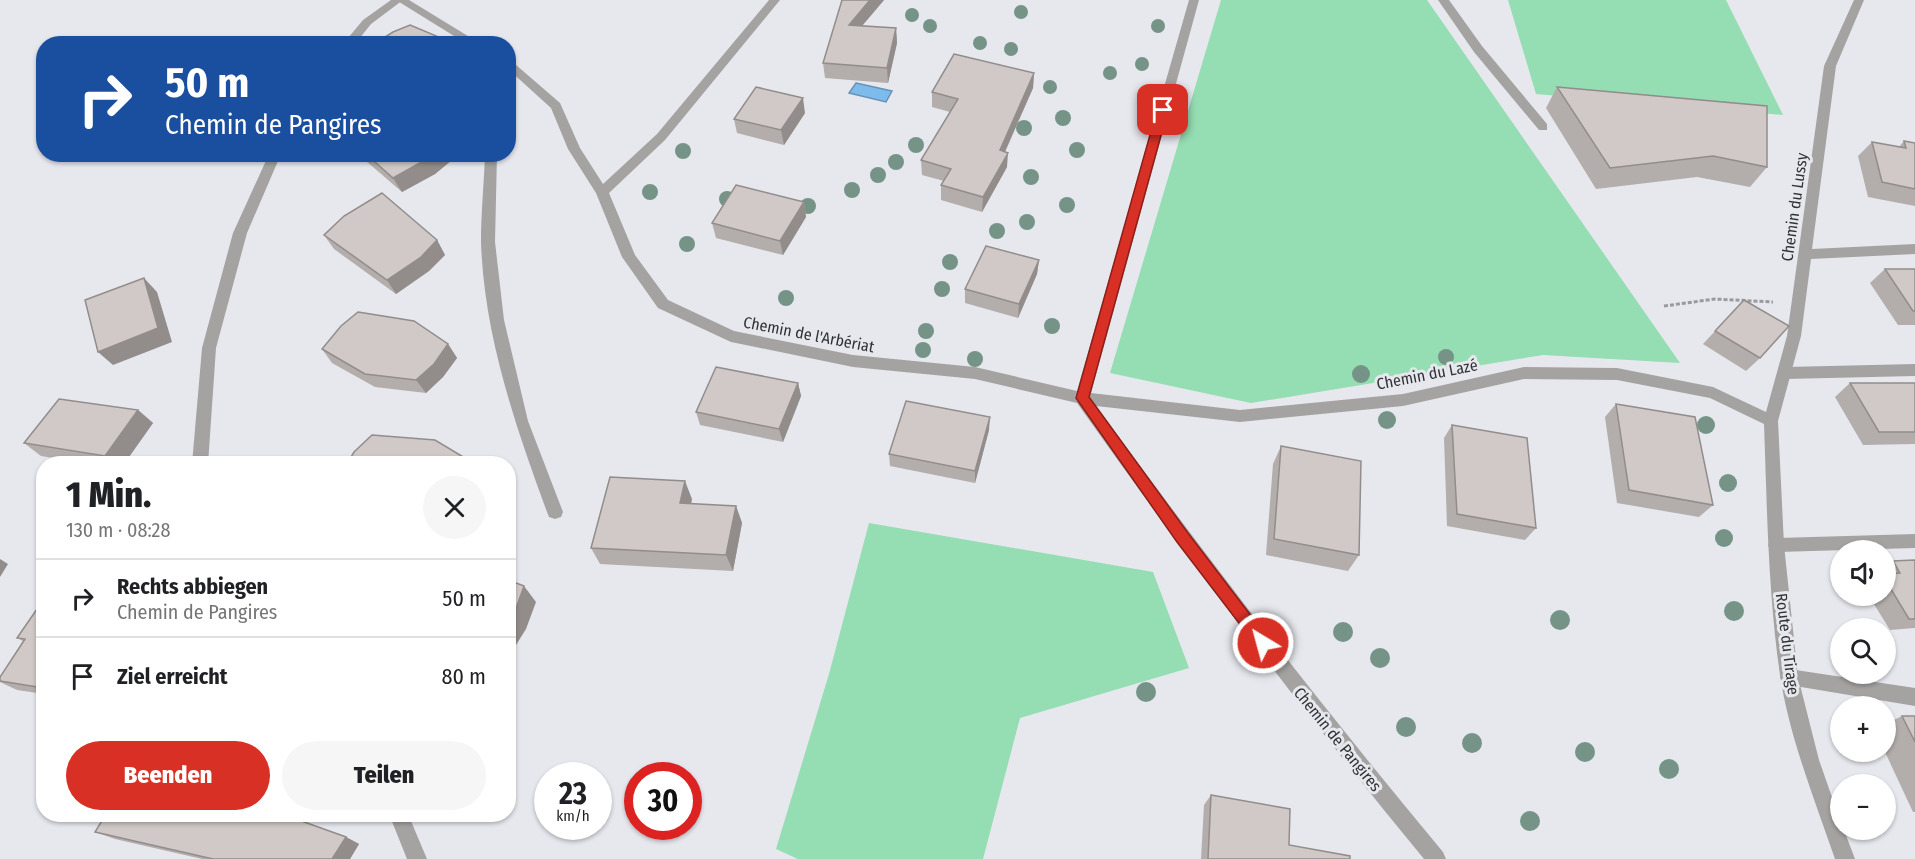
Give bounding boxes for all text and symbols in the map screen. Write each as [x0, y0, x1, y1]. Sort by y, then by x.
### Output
text: 50 m [165, 58, 249, 108]
icon: right [66, 60, 144, 138]
pin [1137, 84, 1188, 135]
icon: arrive [1146, 93, 1179, 126]
text: Chemin de Pangires [165, 109, 382, 141]
street label: Chemin du Lussy [1777, 151, 1812, 262]
street label: Chemin de l'Arbériat [742, 312, 877, 357]
street label: Chemin du Lazé [1375, 355, 1479, 394]
text: 1 Min. [66, 473, 151, 517]
button: close [423, 476, 486, 539]
text: 130 m · 08:28 [66, 518, 170, 542]
map controls [1830, 540, 1896, 840]
button: sound [1830, 540, 1896, 606]
text: Rechts abbiegen [117, 573, 268, 600]
icon: right [66, 582, 99, 615]
text: 50 m [442, 585, 486, 612]
street label: Route du Tirage [1772, 592, 1803, 696]
text: Chemin de Pangires [117, 600, 277, 624]
position arrow [1231, 611, 1295, 675]
button: search [1830, 618, 1896, 684]
icon: arrive [66, 660, 99, 693]
text: Ziel erreicht [117, 663, 228, 690]
text: 80 m [441, 663, 486, 690]
street label: Chemin de Pangires [1290, 683, 1385, 795]
button: + [1830, 696, 1896, 762]
button: Beenden [66, 741, 270, 810]
button: Teilen [282, 741, 486, 810]
speed limit sign: 30 [624, 762, 702, 840]
button: − [1830, 774, 1896, 840]
text: 23 [559, 776, 587, 812]
text: km/h [556, 807, 590, 825]

